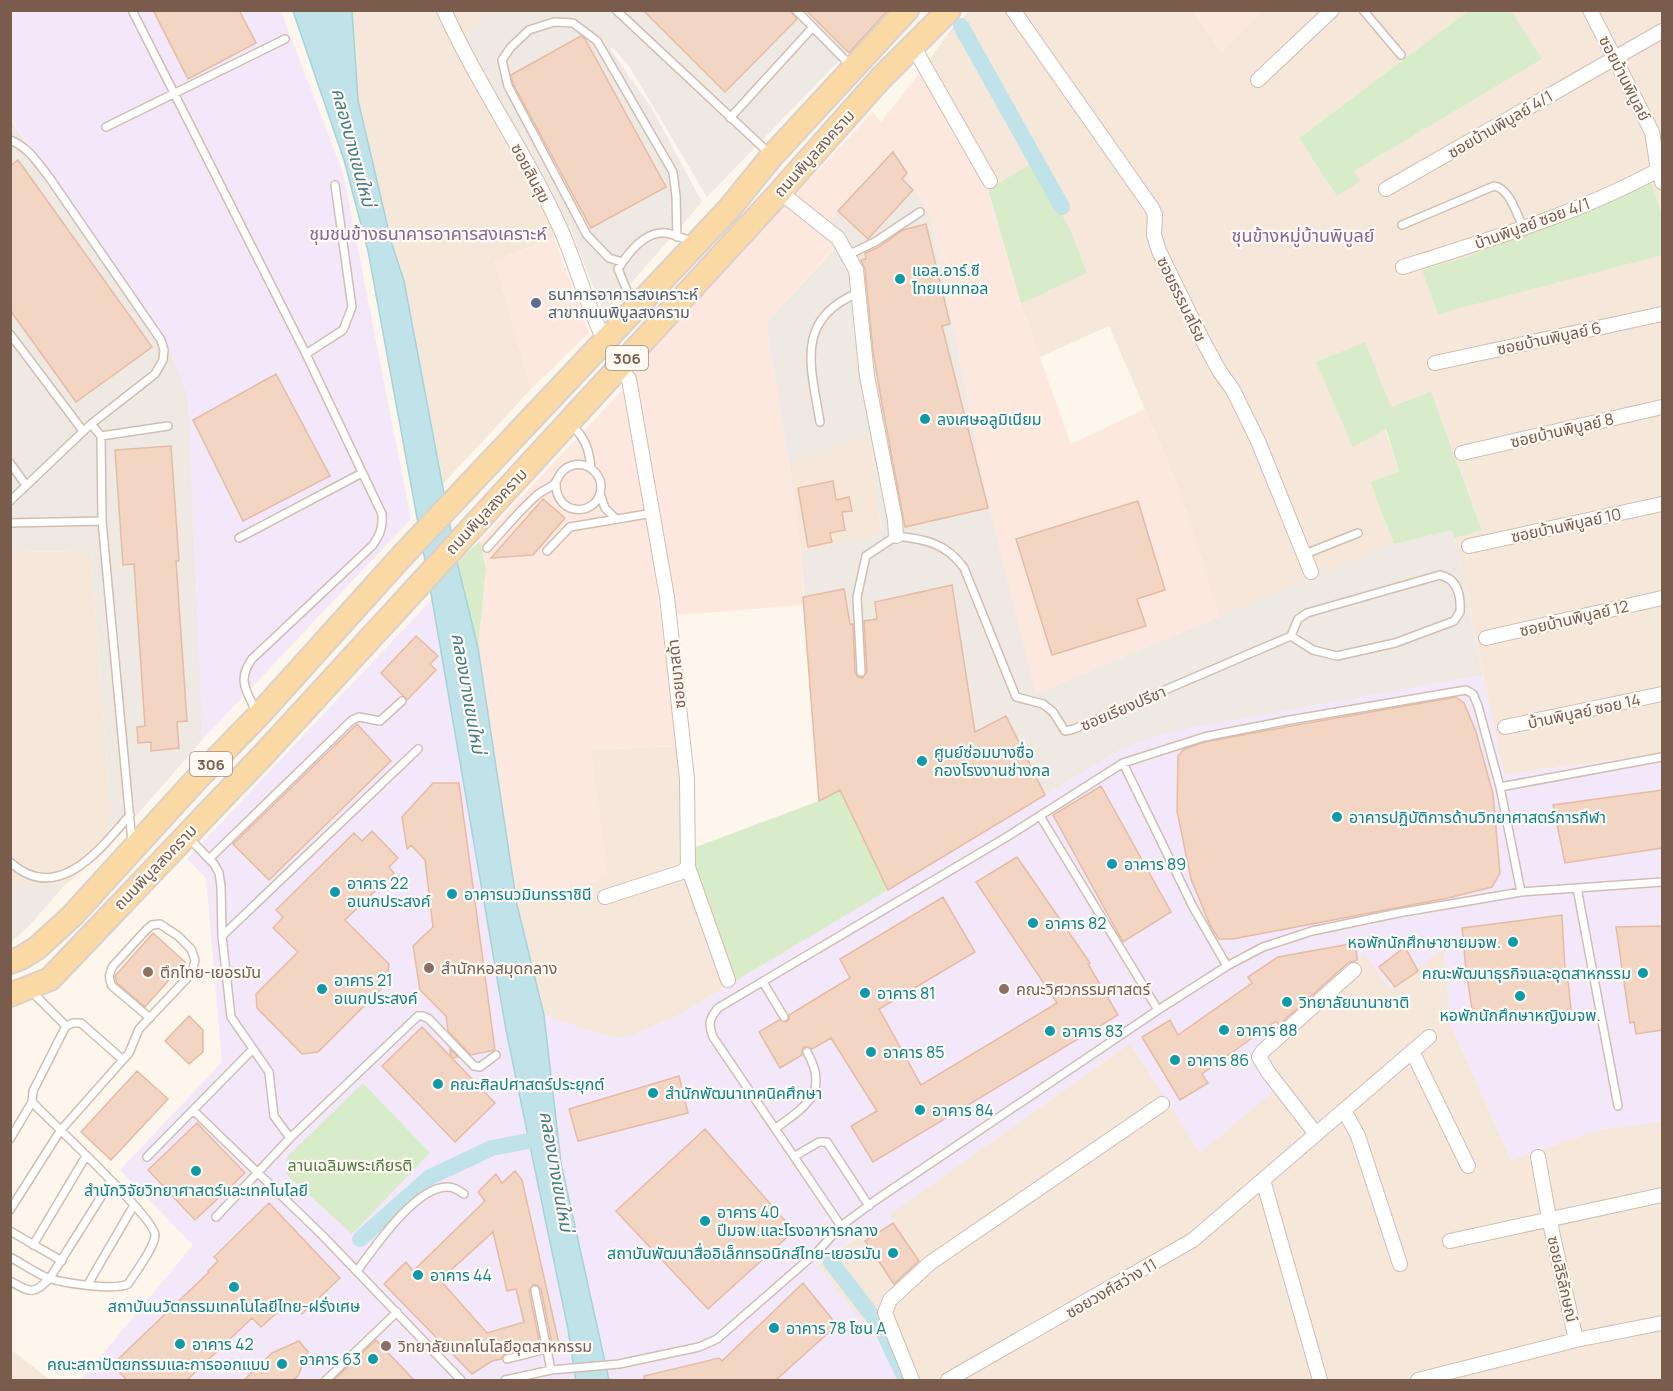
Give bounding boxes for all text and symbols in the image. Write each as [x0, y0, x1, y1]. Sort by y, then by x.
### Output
street label: ซอยบ้านพิบูลย์ [1594, 32, 1656, 125]
water label: คลองบางเขนใหม่ [327, 85, 382, 212]
street label: ซอยบ้านพิบูลย์ 4/1 [1443, 85, 1557, 163]
street label: ถนนพิบูลสงคราม [769, 104, 859, 202]
street label: ซอยสินสุข [506, 139, 556, 207]
street label: บ้านพิบูลย์ ซอย 4/1 [1471, 192, 1593, 254]
district label: ชุมชนข้างธนาคารอาคารสงเคราะห์ [309, 221, 547, 245]
district label: ชุนข้างหมู่บ้านพิบูลย์ [1232, 223, 1375, 248]
street label: ซอยธรรมสโรช [1152, 253, 1212, 345]
place label: แอล.อาร์.ซี ไทยเมททอล [911, 259, 988, 299]
marker: แอล.อาร์.ซี ไทยเมททอล [893, 272, 907, 286]
place label: ธนาคารอาคารสงเคราะห์ สาขาถนนพิบูลสงคราม [548, 283, 699, 323]
marker: ธนาคารอาคารสงเคราะห์ สาขาถนนพิบูลสงคราม [529, 296, 543, 310]
street label: ซอยบ้านพิบูลย์ 6 [1495, 316, 1603, 360]
road number: 306 [606, 346, 648, 370]
street label: ซอยบ้านพิบูลย์ 8 [1508, 407, 1616, 453]
place label: ลงเศษอลูมิเนียม [937, 408, 1041, 430]
marker: ลงเศษอลูมิเนียม [918, 412, 932, 426]
street label: ถนนพิบูลสงคราม [440, 463, 532, 559]
street label: ซอยบ้านพิบูลย์ 10 [1509, 503, 1623, 547]
street label: ซอยบ้านพิบูลย์ 12 [1517, 595, 1631, 641]
water label: คลองบางเขนใหม่ [447, 631, 492, 758]
street label: ซอยมาสด้า [661, 638, 691, 710]
street label: ซอยเรียงปรีชา [1077, 680, 1169, 736]
street label: บ้านพิบูลย์ ซอย 14 [1525, 688, 1643, 734]
place label: ศูนย์ซ่อมบางซื่อ กองโรงงานช่างกล [934, 741, 1050, 781]
road number: 306 [190, 752, 232, 776]
marker: ศูนย์ซ่อมบางซื่อ กองโรงงานช่างกล [915, 754, 929, 768]
place label: อาคารปฏิบัติการด้านวิทยาศาสตร์การกีฬา [1349, 806, 1606, 828]
marker: อาคารปฏิบัติการด้านวิทยาศาสตร์การกีฬา [1330, 810, 1344, 824]
street label: ถนนพิบูลสงคราม [109, 819, 201, 915]
place label: อาคาร 89 [1124, 853, 1186, 875]
marker: อาคาร 89 [1105, 857, 1119, 871]
place label: อาคาร 22 อเนกประสงค์ [347, 872, 431, 912]
place label: อาคารนวมินทรราชินี [464, 883, 592, 905]
marker: อาคาร 22 อเนกประสงค์ [328, 885, 342, 899]
marker: อาคารนวมินทรราชินี [445, 887, 459, 901]
place label: อาคาร 82 [1045, 912, 1106, 934]
marker: อาคาร 82 [1026, 916, 1040, 930]
place label: หอพักนักศึกษาชายมจพ. [1348, 931, 1501, 953]
marker: หอพักนักศึกษาชายมจพ. [1506, 935, 1520, 949]
place label: สำนักหอสมุดกลาง [441, 957, 557, 979]
place label: ตึกไทย-เยอรมัน [160, 961, 261, 983]
marker: สำนักหอสมุดกลาง [422, 961, 436, 975]
place label: คณะพัฒนาธุรกิจและอุตสาหกรรม [1422, 962, 1631, 984]
marker: ตึกไทย-เยอรมัน [141, 965, 155, 979]
marker: คณะพัฒนาธุรกิจและอุตสาหกรรม [1636, 966, 1650, 980]
place label: อาคาร 21 อเนกประสงค์ [334, 969, 418, 1009]
place label: คณะวิศวกรรมศาสตร์ [1016, 978, 1151, 1000]
marker: อาคาร 21 อเนกประสงค์ [315, 982, 329, 996]
place label: อาคาร 81 [877, 982, 936, 1004]
marker: คณะวิศวกรรมศาสตร์ [997, 982, 1011, 996]
marker: อาคาร 81 [858, 986, 872, 1000]
marker: หอพักนักศึกษาหญิงมจพ. [1513, 989, 1527, 1003]
place label: วิทยาลัยนานาชาติ [1298, 991, 1409, 1013]
marker: วิทยาลัยนานาชาติ [1280, 995, 1294, 1009]
place label: หอพักนักศึกษาหญิงมจพ. [1439, 1004, 1601, 1026]
place label: อาคาร 88 [1236, 1019, 1298, 1041]
place label: อาคาร 83 [1062, 1020, 1123, 1042]
marker: อาคาร 88 [1217, 1023, 1231, 1037]
marker: อาคาร 83 [1043, 1024, 1057, 1038]
place label: อาคาร 85 [883, 1041, 945, 1063]
marker: อาคาร 85 [864, 1045, 878, 1059]
place label: อาคาร 86 [1187, 1049, 1249, 1071]
marker: อาคาร 86 [1168, 1053, 1182, 1067]
place label: คณะศิลปศาสตร์ประยุกต์ [450, 1073, 605, 1095]
marker: คณะศิลปศาสตร์ประยุกต์ [431, 1077, 445, 1091]
place label: สำนักพัฒนาเทคนิคศึกษา [665, 1082, 822, 1104]
marker: สำนักพัฒนาเทคนิคศึกษา [646, 1086, 660, 1100]
place label: อาคาร 84 [932, 1099, 994, 1121]
marker: อาคาร 84 [913, 1103, 927, 1117]
water label: คลองบางเขนใหม่ [535, 1109, 580, 1236]
park label: ลานเฉลิมพระเกียรติ [288, 1154, 412, 1176]
marker: สำนักวิจัยวิทยาศาสตร์และเทคโนโลยี [189, 1164, 203, 1178]
place label: สำนักวิจัยวิทยาศาสตร์และเทคโนโลยี [84, 1179, 308, 1201]
place label: อาคาร 40 ปีมจพ.และโรงอาหารกลาง [717, 1201, 878, 1241]
marker: อาคาร 40 ปีมจพ.และโรงอาหารกลาง [698, 1214, 712, 1228]
street label: ซอยสิริลักษณ์ [1542, 1234, 1584, 1324]
place label: สถาบันพัฒนาสื่ออิเล็กทรอนิกส์ไทย-เยอรมัน [607, 1242, 881, 1264]
marker: สถาบันพัฒนาสื่ออิเล็กทรอนิกส์ไทย-เยอรมัน [886, 1246, 900, 1260]
street label: ซอยวงศ์สว่าง 11 [1061, 1253, 1161, 1323]
place label: อาคาร 44 [430, 1264, 492, 1286]
marker: อาคาร 44 [411, 1268, 425, 1282]
marker: สถาบันนวัตกรรมเทคโนโลยีไทย-ฝรั่งเศษ [227, 1280, 241, 1294]
place label: สถาบันนวัตกรรมเทคโนโลยีไทย-ฝรั่งเศษ [108, 1295, 360, 1317]
place label: อาคาร 78 โซน A [786, 1317, 886, 1339]
marker: อาคาร 78 โซน A [767, 1321, 781, 1335]
place label: อาคาร 42 [192, 1333, 254, 1355]
place label: วิทยาลัยเทคโนโลยีอุตสาหกรรม [397, 1335, 592, 1357]
marker: อาคาร 42 [173, 1337, 187, 1351]
marker: วิทยาลัยเทคโนโลยีอุตสาหกรรม [379, 1339, 393, 1353]
place label: อาคาร 63 [299, 1348, 361, 1370]
marker: อาคาร 63 [366, 1352, 380, 1366]
place label: คณะสถาปัตยกรรมและการออกแบบ [47, 1353, 270, 1375]
marker: คณะสถาปัตยกรรมและการออกแบบ [275, 1357, 289, 1371]

